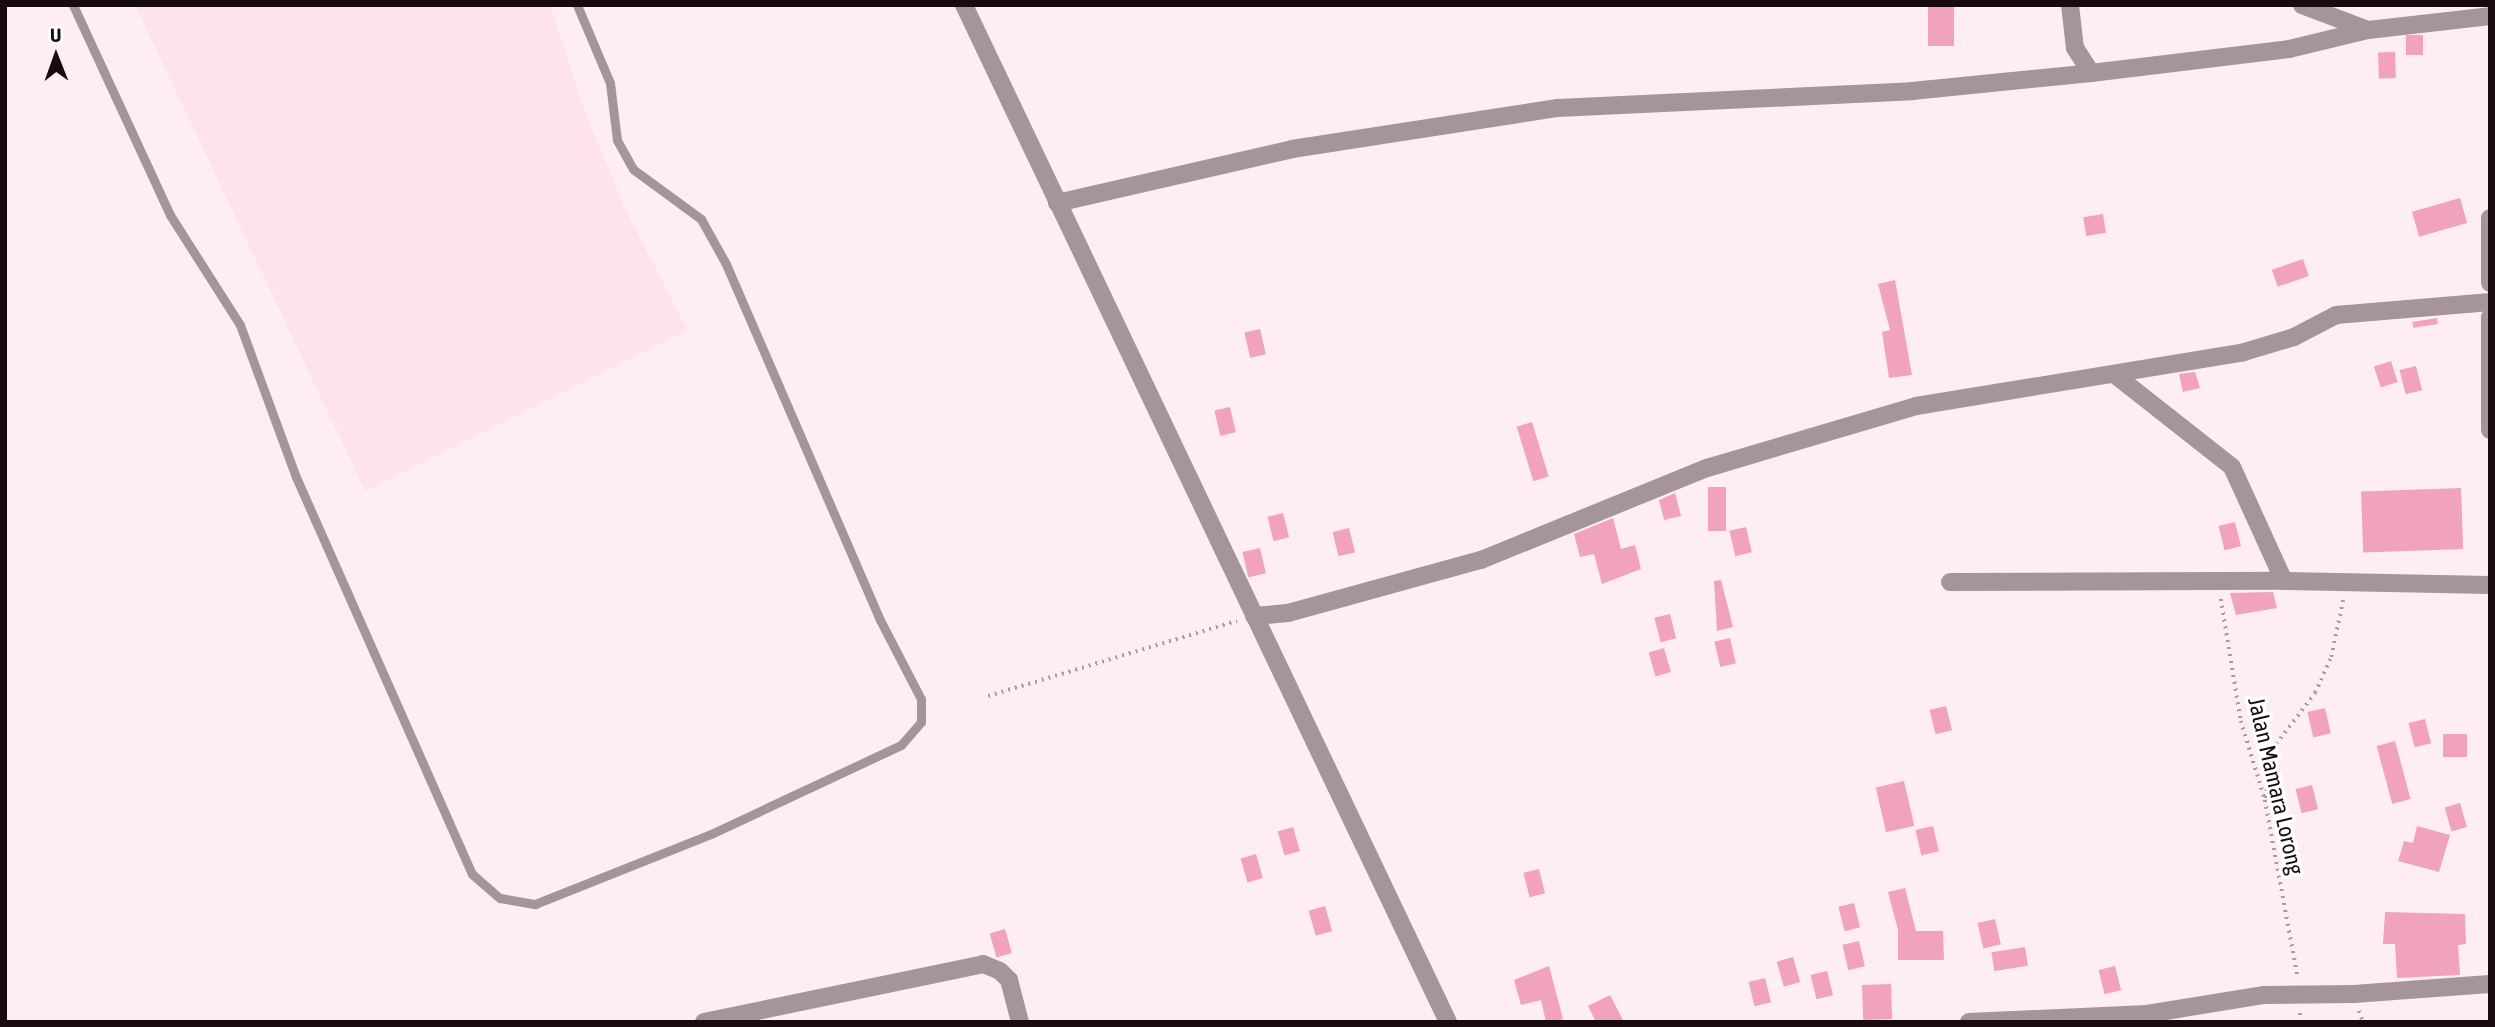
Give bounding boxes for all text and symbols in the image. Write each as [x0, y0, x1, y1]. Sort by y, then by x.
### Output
north arrow [21, 21, 91, 91]
text: U [50, 24, 61, 46]
street label: Jalan Mamara Lorong [2242, 695, 2310, 877]

